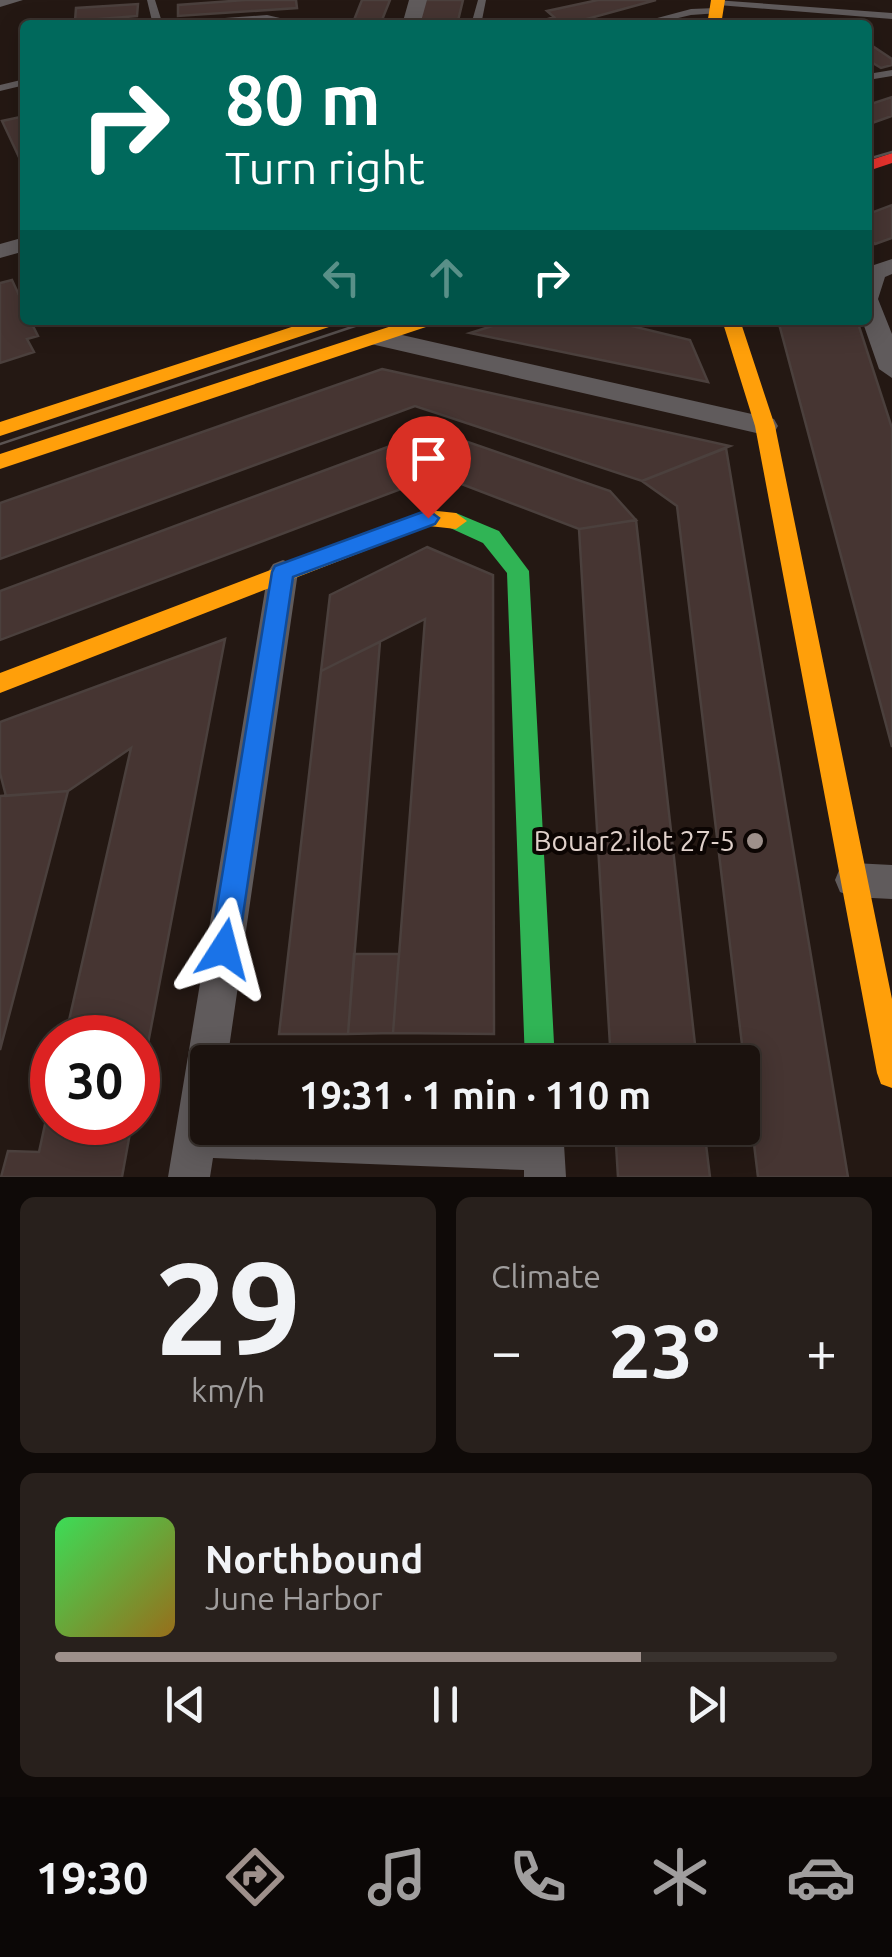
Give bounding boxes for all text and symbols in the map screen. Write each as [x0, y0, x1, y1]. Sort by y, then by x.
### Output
icon: right [60, 60, 190, 190]
text: 80 m [225, 60, 381, 138]
text: Turn right [225, 142, 425, 193]
icon: left [314, 250, 369, 305]
icon: ahead [419, 250, 474, 305]
icon: right [524, 250, 579, 305]
pin [386, 416, 471, 519]
icon: arrive [401, 431, 456, 486]
place label: Bouar2.ilot 27-5 [534, 825, 735, 856]
marker: Bouar2.ilot 27-5 [744, 830, 766, 852]
position arrow [172, 897, 276, 1001]
speed limit sign: 30 [30, 1015, 160, 1145]
text: 19:31 · 1 min · 110 m [299, 1074, 651, 1116]
text: 29 [155, 1234, 301, 1380]
text: Climate [491, 1258, 601, 1294]
text: 23° [608, 1308, 720, 1392]
text: − [491, 1320, 522, 1381]
text: + [806, 1320, 837, 1381]
text: km/h [191, 1372, 265, 1408]
text: Northbound [205, 1538, 423, 1580]
text: June Harbor [205, 1580, 383, 1616]
icon: previous [158, 1677, 213, 1732]
icon: pause [418, 1677, 473, 1732]
icon: next [679, 1677, 734, 1732]
icon: directions [220, 1842, 290, 1912]
icon: music [362, 1842, 432, 1912]
icon: phone [503, 1842, 573, 1912]
icon: climate [645, 1842, 715, 1912]
icon: car [786, 1842, 856, 1912]
text: 19:30 [36, 1852, 148, 1903]

